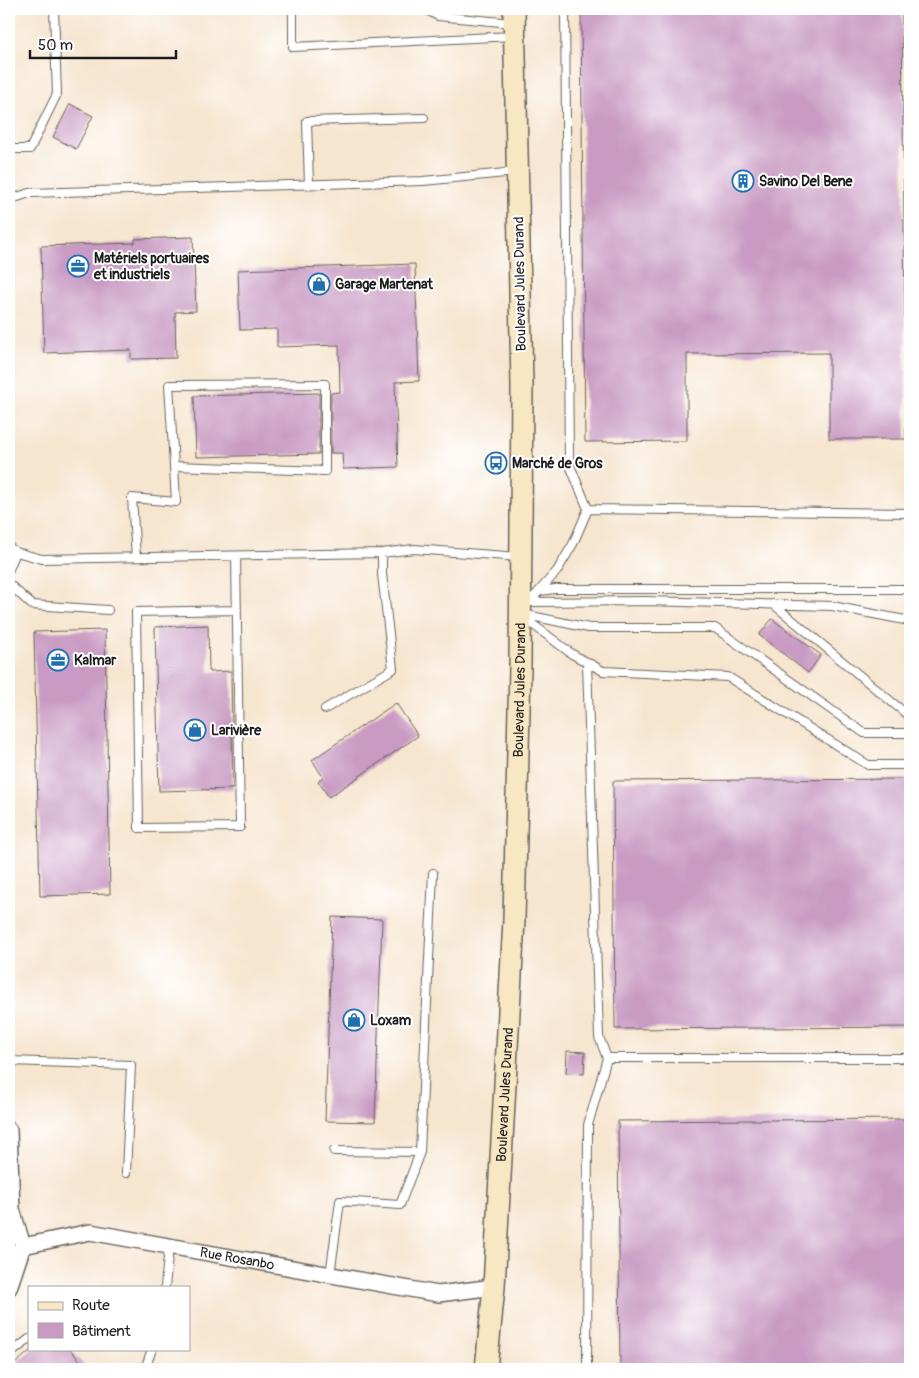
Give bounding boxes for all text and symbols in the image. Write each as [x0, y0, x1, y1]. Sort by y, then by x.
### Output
scale bar [30, 28, 176, 60]
text: 50 m [38, 36, 73, 55]
building icon: Savino Del Bene [731, 169, 755, 193]
place label: Savino Del Bene [759, 173, 854, 190]
street label: Boulevard Jules Durand [510, 216, 530, 352]
place label: Matériels portuaires et industriels [93, 250, 210, 283]
office icon: Matériels portuaires et industriels [66, 254, 90, 278]
shop icon: Garage Martenat [307, 272, 331, 296]
place label: Garage Martenat [335, 276, 433, 293]
bus stop icon: Marché de Gros [484, 451, 508, 475]
place label: Marché de Gros [512, 455, 603, 472]
street label: Boulevard Jules Durand [509, 622, 529, 758]
office icon: Kalmar [46, 648, 70, 672]
place label: Kalmar [74, 652, 117, 669]
shop icon: Larivière [183, 718, 207, 742]
place label: Larivière [211, 722, 262, 739]
shop icon: Loxam [342, 1008, 366, 1032]
place label: Loxam [370, 1012, 412, 1029]
street label: Boulevard Jules Durand [492, 1027, 517, 1163]
street label: Rue Rosanbo [199, 1243, 276, 1273]
legend [28, 1286, 190, 1350]
text: Route [72, 1296, 110, 1315]
text: Bâtiment [72, 1322, 132, 1341]

